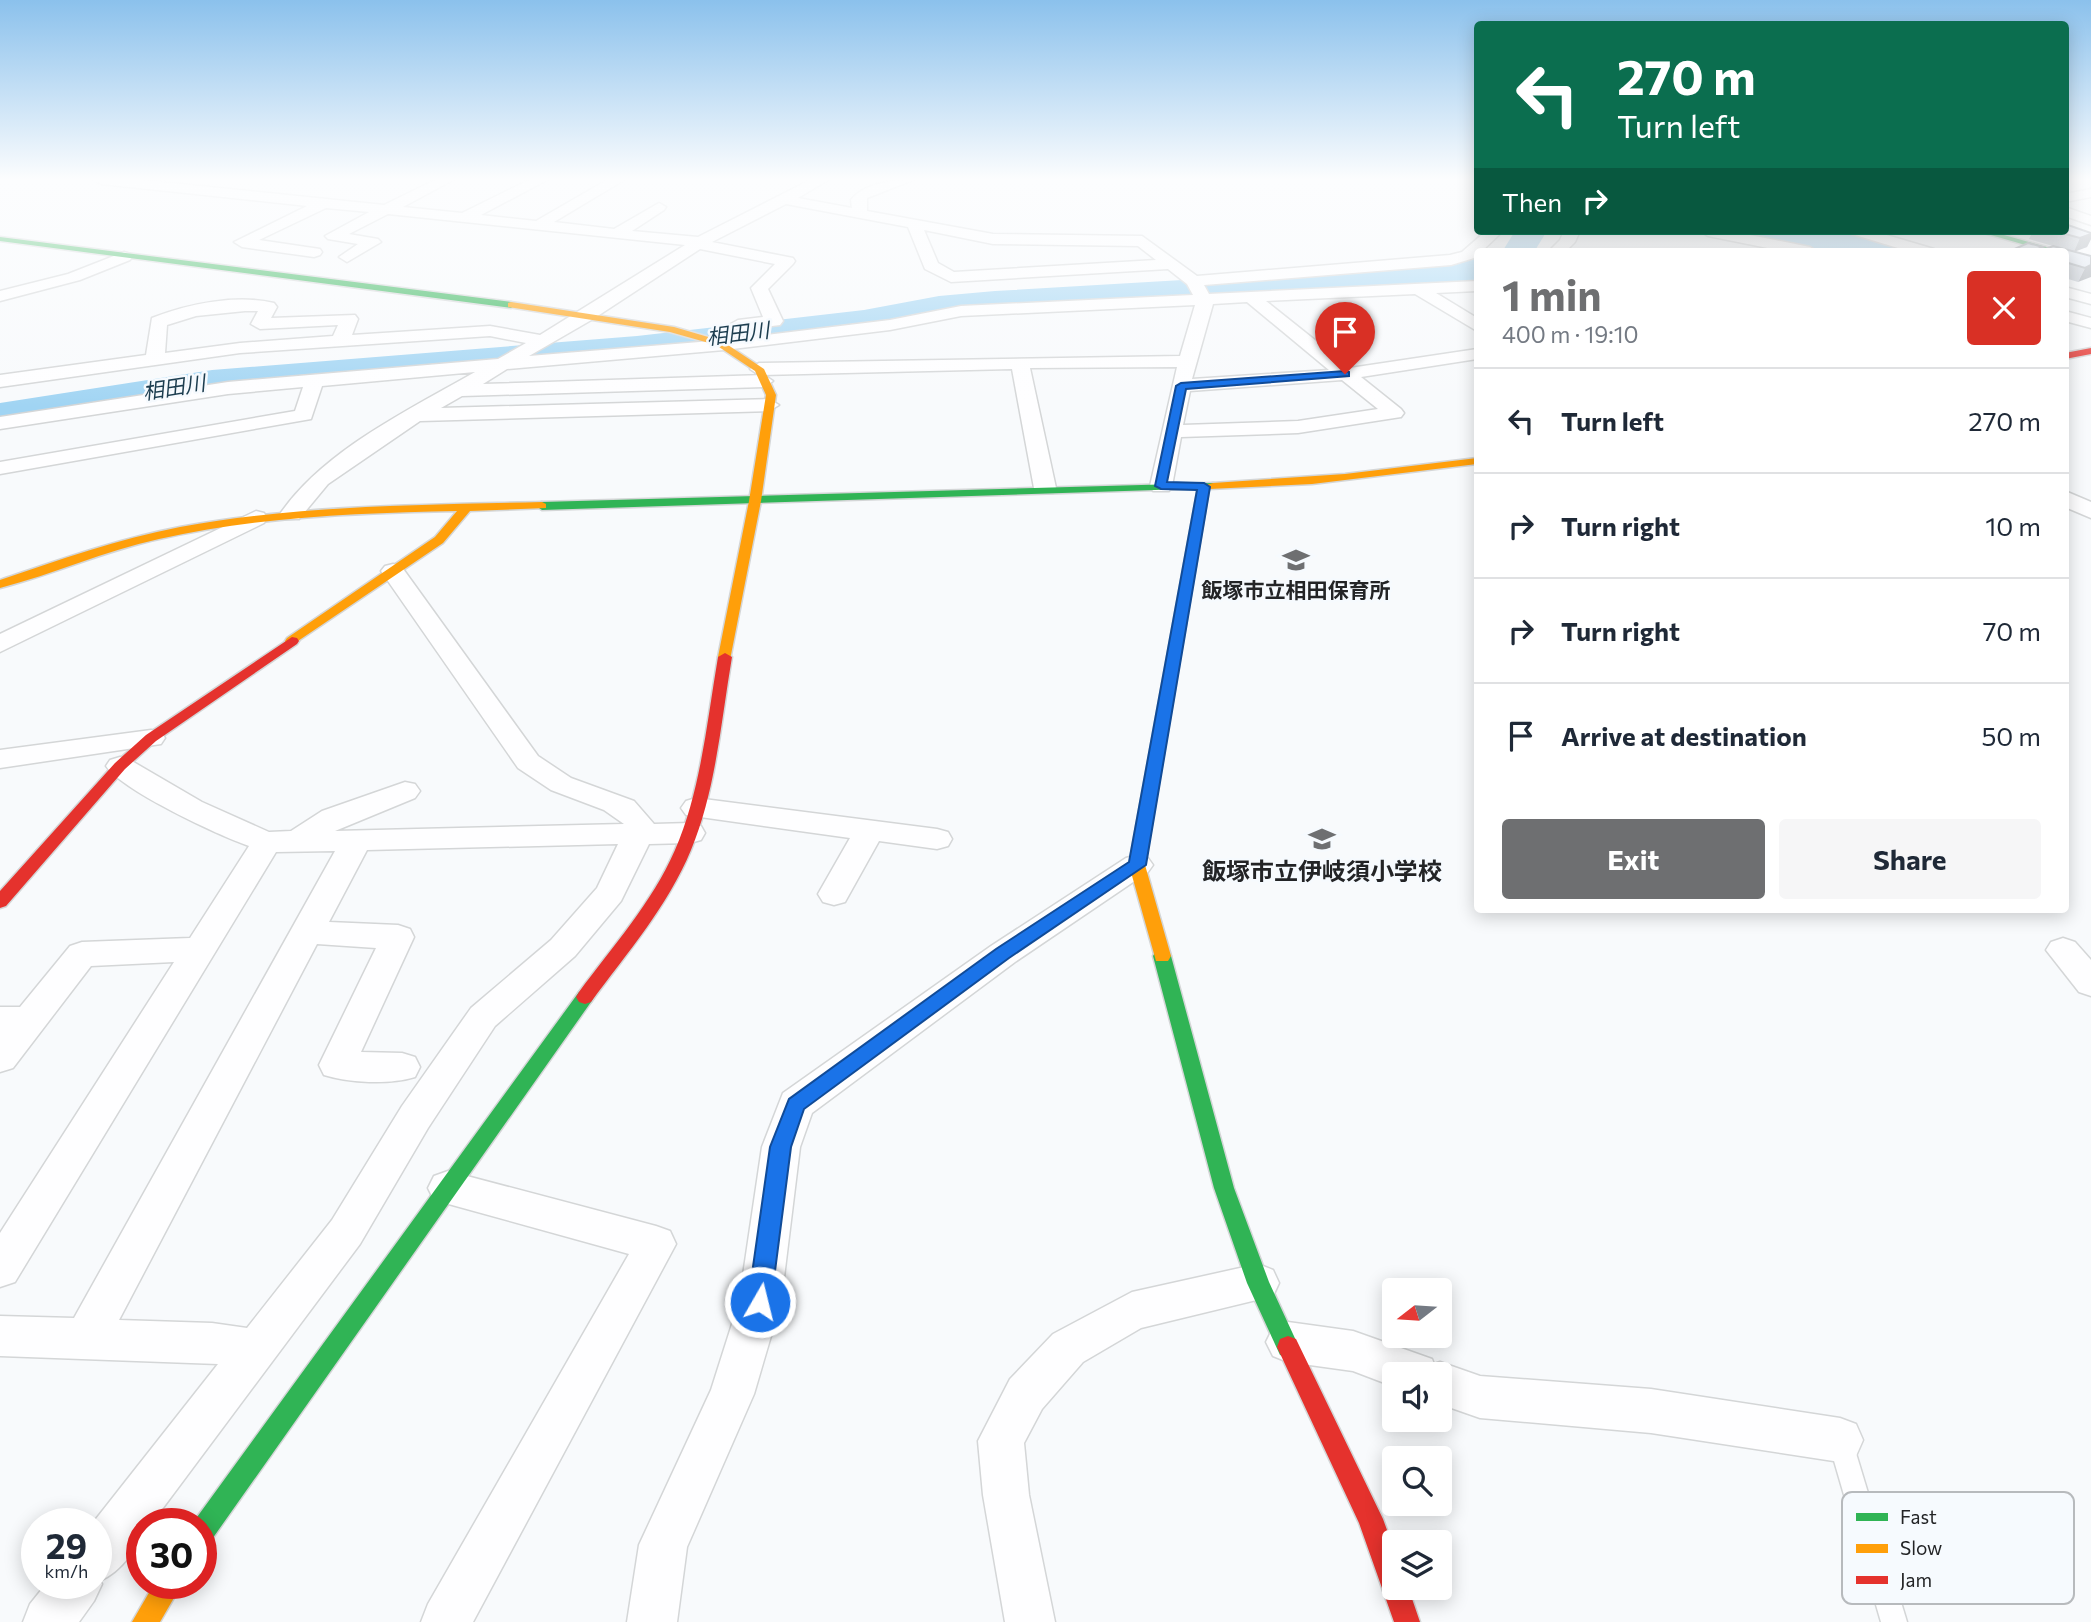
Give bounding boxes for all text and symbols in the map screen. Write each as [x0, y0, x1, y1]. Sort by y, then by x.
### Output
text: 270 m [1617, 45, 1756, 105]
icon: left [1502, 49, 1593, 140]
text: Turn left [1617, 105, 1741, 145]
icon: right [1576, 182, 1614, 220]
text: Then [1502, 186, 1562, 217]
text: 1 min [1502, 268, 1602, 320]
button: close [1967, 271, 2041, 345]
pin [1315, 302, 1375, 374]
icon: arrive [1326, 313, 1364, 351]
water label: 相田川 [705, 316, 773, 349]
text: 400 m · 19:10 [1502, 320, 1639, 348]
water label: 相田川 [141, 369, 209, 404]
icon: left [1502, 402, 1540, 440]
text: Turn left [1561, 405, 1664, 436]
text: 270 m [1968, 405, 2041, 436]
icon: right [1502, 507, 1540, 545]
text: Turn right [1561, 510, 1680, 541]
text: 10 m [1985, 510, 2041, 541]
school or university icon: 飯塚市立相田保育所 [1281, 545, 1311, 575]
place label: 飯塚市立相田保育所 [1201, 577, 1391, 602]
icon: right [1502, 612, 1540, 650]
text: Turn right [1561, 615, 1680, 646]
text: 70 m [1983, 615, 2041, 646]
icon: arrive [1502, 717, 1540, 755]
text: Arrive at destination [1561, 720, 1807, 751]
text: 50 m [1981, 720, 2041, 751]
button: Exit [1502, 819, 1765, 899]
button: Share [1779, 819, 2041, 899]
school or university icon: 飯塚市立伊岐須小学校 [1307, 824, 1337, 854]
place label: 飯塚市立伊岐須小学校 [1202, 856, 1442, 885]
position arrow [723, 1265, 797, 1339]
north arrow [1382, 1278, 1452, 1348]
map controls [1382, 1278, 1452, 1600]
button: sound [1382, 1362, 1452, 1432]
button: search [1382, 1446, 1452, 1516]
legend [1842, 1492, 2074, 1604]
text: Fast [1900, 1505, 1937, 1528]
speed limit sign: 30 [126, 1508, 217, 1599]
text: 29 [46, 1523, 87, 1566]
button: layers [1382, 1530, 1452, 1600]
text: Slow [1900, 1536, 1942, 1559]
text: km/h [45, 1560, 88, 1582]
text: Jam [1900, 1568, 1932, 1591]

